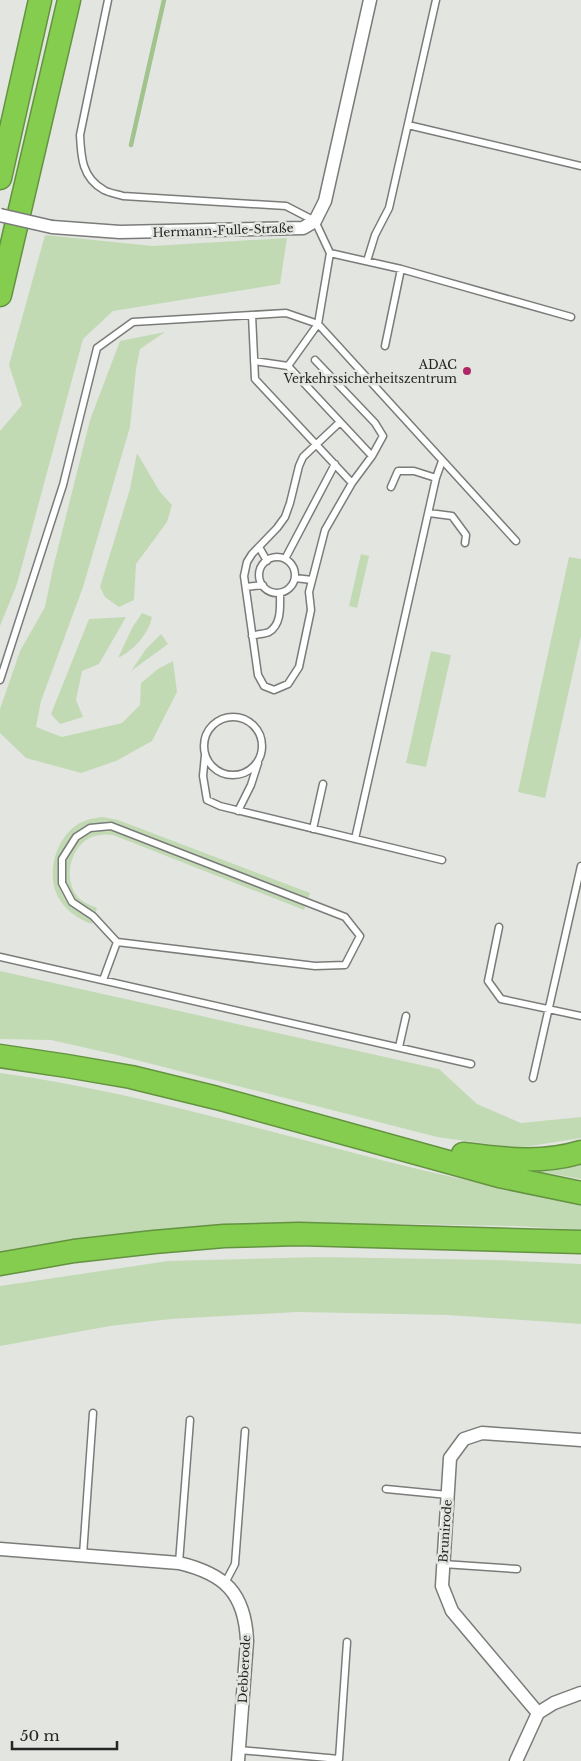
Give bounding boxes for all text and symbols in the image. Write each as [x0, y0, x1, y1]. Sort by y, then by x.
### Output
street label: Hermann-Fulle-Straße [152, 220, 294, 240]
place label: ADAC Verkehrssicherheitszentrum [283, 357, 457, 386]
marker: ADAC Verkehrssicherheitszentrum [461, 365, 473, 377]
street label: Brunirode [435, 1499, 455, 1563]
street label: Debberode [235, 1634, 253, 1704]
scale bar [12, 1718, 118, 1750]
text: 50 m [20, 1726, 60, 1745]

